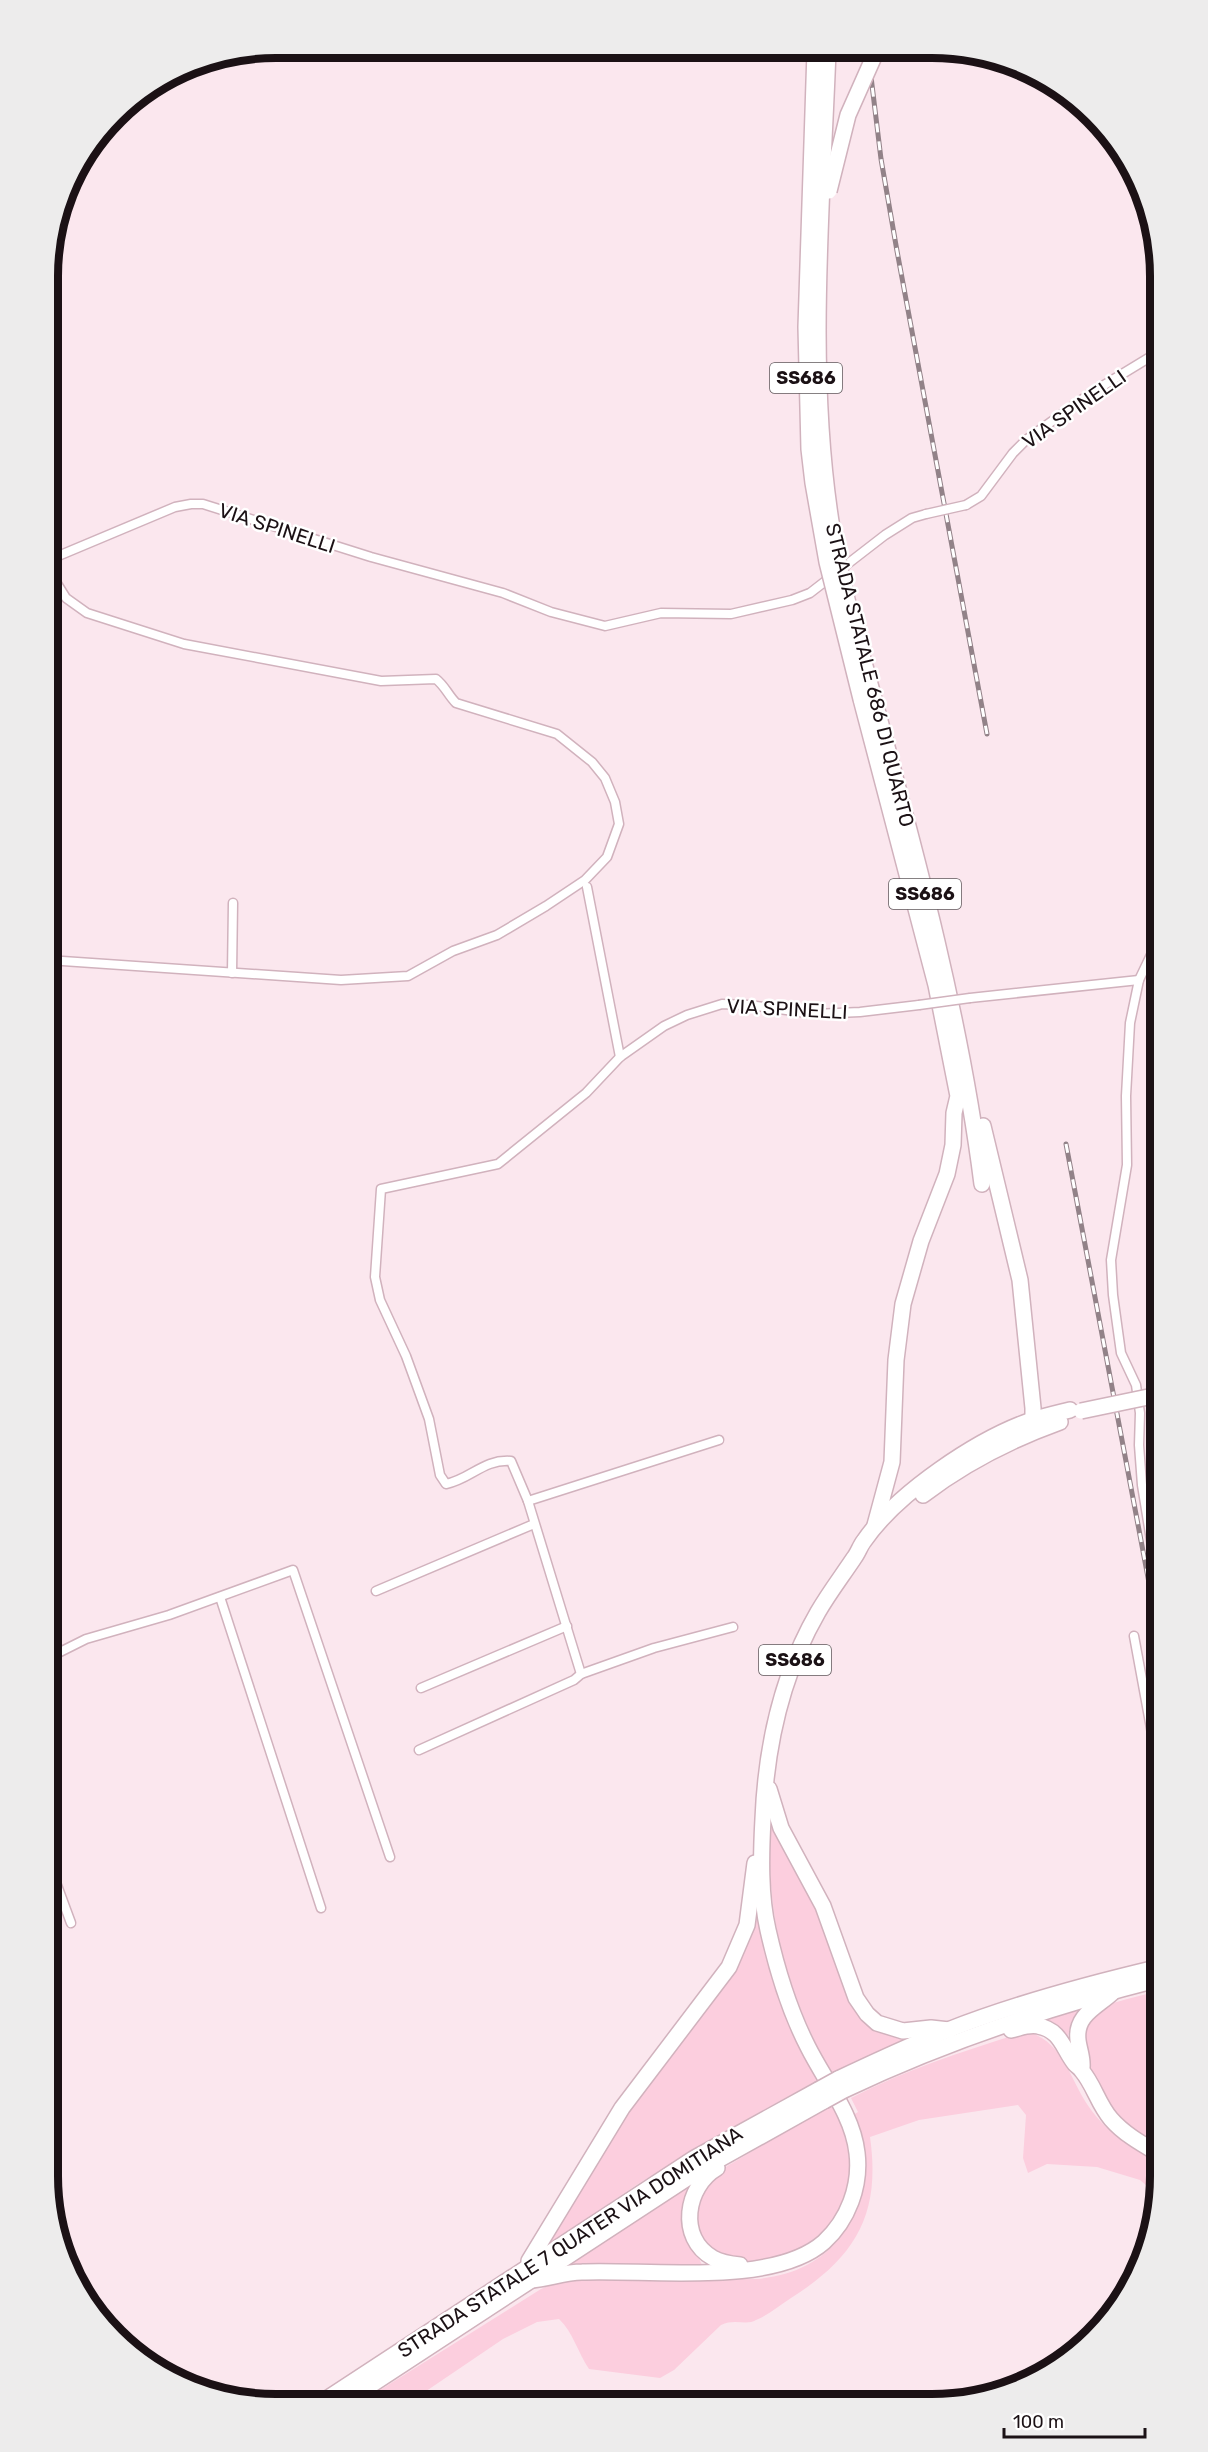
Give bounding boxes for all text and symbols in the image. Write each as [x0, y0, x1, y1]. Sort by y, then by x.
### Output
road number: SS686 [770, 363, 842, 393]
street label: VIA SPINELLI [1018, 364, 1130, 454]
street label: VIA SPINELLI [216, 498, 338, 558]
street label: STRADA STATALE 686 DI QUARTO [821, 521, 919, 829]
road number: SS686 [889, 879, 961, 909]
street label: VIA SPINELLI [726, 994, 848, 1024]
road number: SS686 [759, 1645, 831, 1675]
street label: STRADA STATALE 7 QUATER VIA DOMITIANA [393, 2121, 747, 2363]
scale bar [1004, 2401, 1145, 2439]
text: 100 m [1013, 2411, 1064, 2433]

